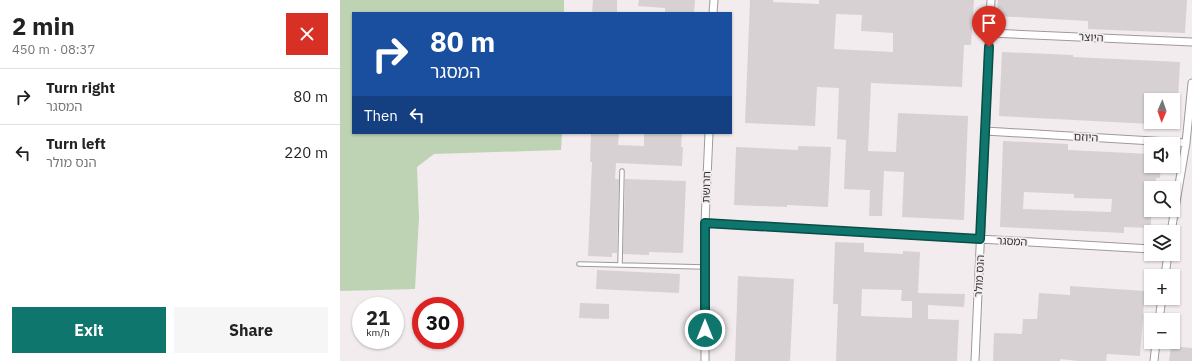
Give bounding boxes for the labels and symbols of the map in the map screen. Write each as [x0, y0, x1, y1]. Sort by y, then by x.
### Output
pin [972, 6, 1006, 47]
street label: היוצר [1078, 29, 1104, 45]
north arrow [1144, 93, 1180, 129]
street label: היוזם [1073, 129, 1099, 145]
street label: חרושת [698, 171, 714, 203]
street label: המסגר [996, 233, 1028, 249]
street label: הנס מולר [971, 254, 987, 298]
speed limit sign: 30 [412, 297, 464, 349]
position arrow [684, 309, 726, 351]

